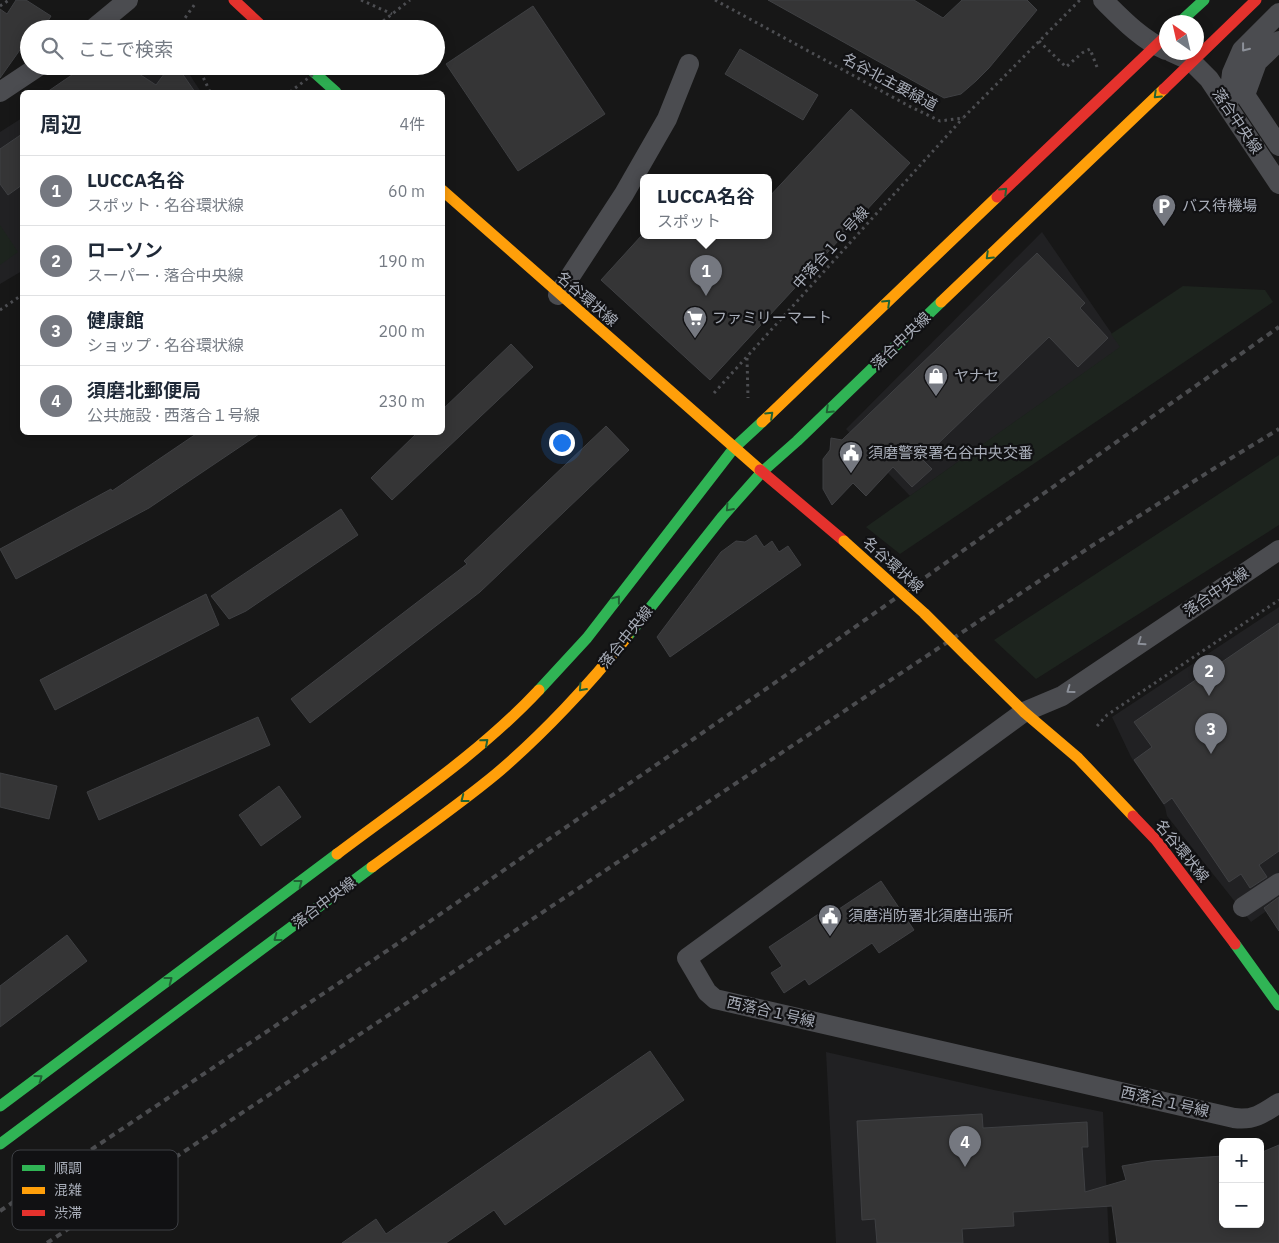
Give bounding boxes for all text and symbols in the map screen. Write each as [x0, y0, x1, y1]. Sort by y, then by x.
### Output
north arrow [1159, 15, 1204, 60]
search box [20, 20, 445, 75]
icon: search [38, 34, 66, 62]
text: ここで検索 [78, 37, 173, 61]
one-way arrow [1243, 42, 1251, 51]
street label: 名谷北主要緑道 [839, 49, 941, 115]
street label: 落合中央線 [1209, 84, 1266, 157]
one-way arrow [1153, 89, 1162, 98]
text: 周辺 [40, 110, 82, 138]
text: 4件 [399, 114, 425, 134]
text: LUCCA名谷 [87, 168, 185, 192]
popup [640, 174, 772, 239]
text: 1 [51, 181, 61, 201]
text: 60 m [388, 181, 425, 201]
text: LUCCA名谷 [657, 184, 755, 208]
one-way arrow [999, 188, 1008, 197]
parking icon: バス待機場 [1151, 193, 1177, 227]
text: スポット · 名谷環状線 [87, 195, 244, 215]
place label: バス待機場 [1182, 196, 1257, 215]
street label: 中落合１６号線 [788, 202, 873, 293]
text: スポット [657, 211, 721, 231]
text: ローソン [87, 238, 163, 262]
one-way arrow [986, 250, 995, 259]
text: 2 [51, 251, 61, 271]
text: 190 m [378, 251, 425, 271]
pin: 1 [690, 255, 722, 296]
text: スーパー · 落合中央線 [87, 265, 244, 285]
street label: 名谷環状線 [553, 267, 622, 330]
one-way arrow [881, 300, 890, 309]
supermarket icon: ファミリーマート [682, 305, 708, 339]
text: 健康館 [87, 308, 144, 332]
place label: ファミリーマート [712, 308, 832, 327]
street label: 落合中央線 [867, 308, 934, 374]
text: 3 [51, 321, 61, 341]
text: 200 m [378, 321, 425, 341]
text: ショップ · 名谷環状線 [87, 335, 244, 355]
shop icon: ヤナセ [923, 363, 949, 397]
place label: ヤナセ [954, 366, 999, 385]
text: 須磨北郵便局 [87, 378, 201, 402]
text: 4 [51, 391, 61, 411]
text: 230 m [378, 391, 425, 411]
one-way arrow [826, 404, 835, 413]
text: 公共施設 · 西落合１号線 [87, 405, 260, 425]
one-way arrow [764, 412, 773, 421]
your location [549, 430, 575, 456]
public building icon: 須磨警察署名谷中央交番 [838, 440, 864, 474]
place label: 須磨警察署名谷中央交番 [868, 443, 1033, 462]
one-way arrow [726, 503, 735, 512]
street label: 名谷環状線 [859, 532, 928, 597]
street label: 落合中央線 [1179, 563, 1252, 620]
one-way arrow [612, 596, 620, 605]
street label: 落合中央線 [595, 602, 657, 672]
one-way arrow [1137, 636, 1146, 645]
pin: 2 [1193, 655, 1225, 696]
one-way arrow [579, 683, 588, 692]
one-way arrow [1066, 684, 1076, 693]
pin: 3 [1195, 713, 1227, 754]
one-way arrow [479, 739, 488, 748]
one-way arrow [460, 793, 469, 802]
street label: 名谷環状線 [1151, 816, 1213, 886]
street label: 落合中央線 [288, 872, 359, 933]
one-way arrow [293, 880, 302, 888]
public building icon: 須磨消防署北須磨出張所 [817, 903, 843, 937]
place label: 須磨消防署北須磨出張所 [848, 906, 1013, 925]
one-way arrow [273, 932, 283, 941]
one-way arrow [163, 977, 173, 986]
street label: 西落合１号線 [725, 992, 817, 1031]
one-way arrow [33, 1075, 42, 1083]
street label: 西落合１号線 [1119, 1082, 1211, 1121]
pin: 4 [949, 1126, 981, 1167]
map controls [1219, 1138, 1264, 1228]
button: + [1219, 1138, 1264, 1183]
legend [12, 1150, 178, 1230]
text: 順調 [54, 1159, 82, 1177]
text: 混雑 [54, 1181, 82, 1199]
button: − [1219, 1183, 1264, 1228]
text: 渋滞 [54, 1204, 82, 1222]

